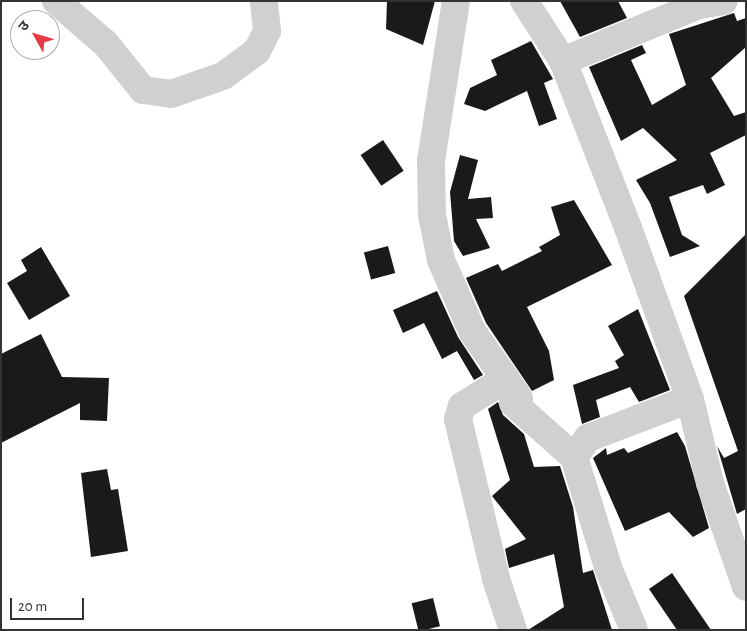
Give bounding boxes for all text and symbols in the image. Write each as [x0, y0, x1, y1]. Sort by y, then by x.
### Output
north arrow [10, 10, 60, 60]
text: उ [16, 19, 32, 34]
scale bar [12, 588, 86, 620]
text: 20 m [18, 599, 47, 614]

